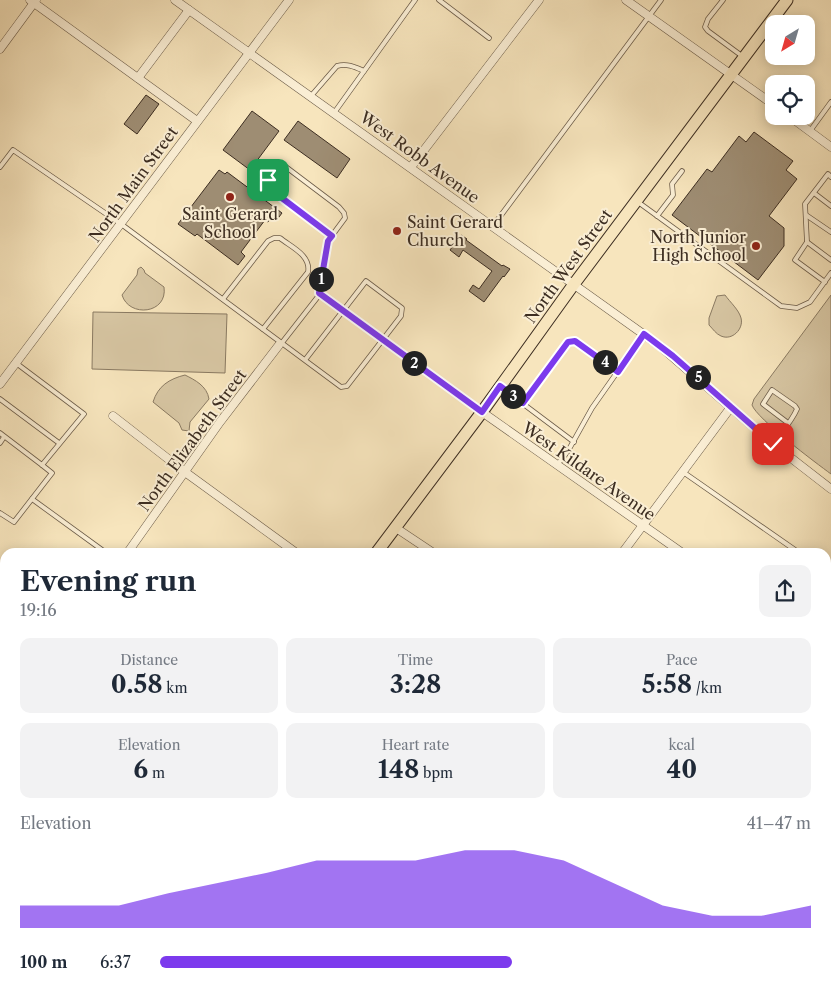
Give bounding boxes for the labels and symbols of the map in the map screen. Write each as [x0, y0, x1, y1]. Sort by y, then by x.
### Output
north arrow [765, 15, 815, 65]
street label: West Robb Avenue [355, 106, 484, 207]
street label: North Main Street [84, 122, 182, 246]
pin [247, 159, 289, 201]
marker: Saint Gerard School [224, 191, 236, 203]
place label: Saint Gerard School [182, 204, 278, 242]
street label: North West Street [520, 205, 616, 327]
place label: Saint Gerard Church [407, 212, 503, 250]
marker: Saint Gerard Church [391, 225, 403, 237]
place label: North Junior High School [650, 227, 746, 265]
marker: North Junior High School [750, 240, 762, 252]
pin: 1 [308, 266, 334, 292]
pin: 2 [402, 350, 426, 376]
pin: 4 [592, 350, 618, 374]
pin: 5 [686, 364, 710, 390]
street label: North Elizabeth Street [134, 365, 250, 515]
pin: 3 [500, 384, 526, 408]
street label: West Kildare Avenue [518, 417, 660, 525]
pin [752, 423, 794, 465]

